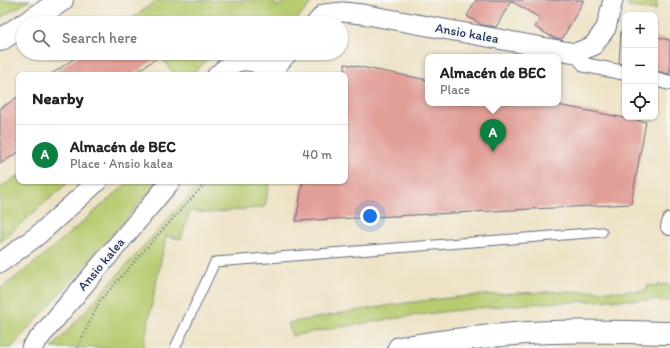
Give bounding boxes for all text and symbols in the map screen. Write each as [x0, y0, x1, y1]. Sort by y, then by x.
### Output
map controls [622, 12, 658, 120]
button: + [622, 12, 658, 48]
search box [16, 16, 348, 60]
street label: Ansio kalea [434, 20, 500, 46]
icon: search [30, 27, 52, 49]
text: Search here [62, 29, 137, 47]
button: − [622, 48, 658, 84]
popup [425, 54, 561, 106]
text: Almacén de BEC [440, 64, 546, 82]
text: Place [440, 82, 470, 97]
button: locate [622, 84, 658, 120]
text: Nearby [32, 88, 84, 108]
pin: A [480, 119, 506, 152]
text: Almacén de BEC [70, 138, 176, 156]
text: A [41, 147, 49, 162]
text: 40 m [302, 147, 332, 162]
text: Place · Ansio kalea [70, 156, 173, 171]
your location [360, 206, 380, 226]
street label: Ansio kalea [75, 234, 128, 293]

